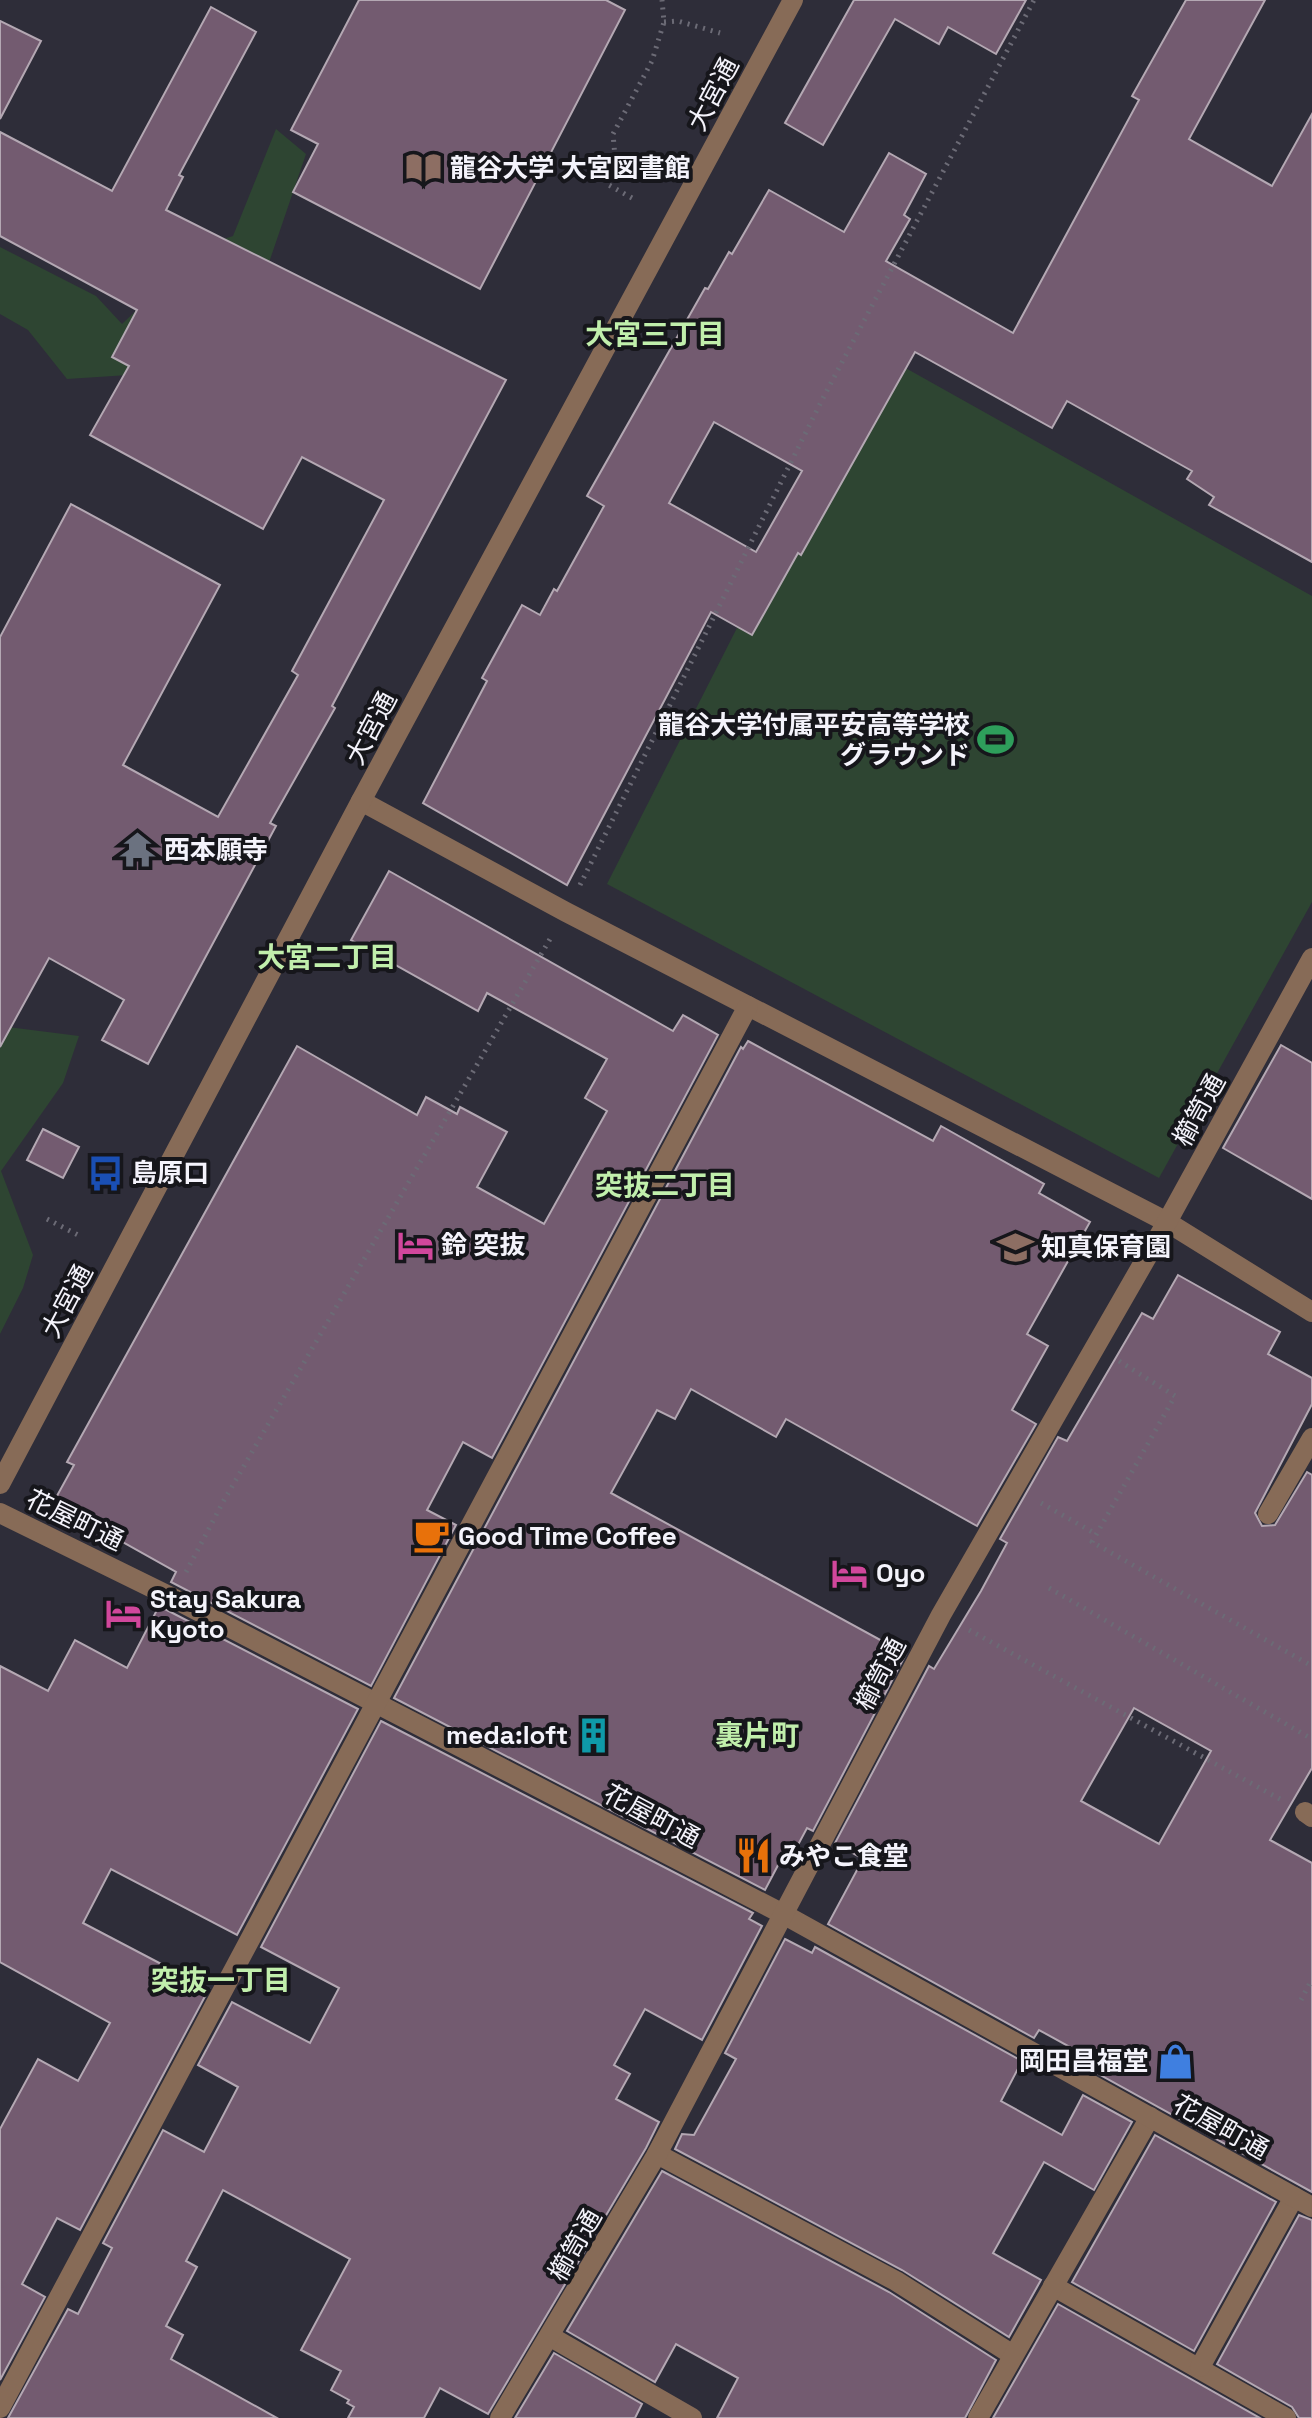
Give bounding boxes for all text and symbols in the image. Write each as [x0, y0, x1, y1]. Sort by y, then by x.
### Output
street label: 大宮通 [680, 52, 746, 136]
library icon: 龍谷大学 大宮図書館 [405, 149, 443, 187]
place label: 龍谷大学 大宮図書館 [450, 151, 691, 185]
district label: 大宮三丁目 [585, 316, 725, 352]
street label: 大宮通 [338, 686, 404, 770]
place label: 龍谷大学付属平安高等学校 グラウンド [658, 708, 970, 772]
sports icon: 龍谷大学付属平安高等学校 グラウンド [977, 721, 1015, 759]
temple icon: 西本願寺 [119, 831, 157, 869]
place label: 西本願寺 [164, 833, 268, 867]
district label: 大宮二丁目 [257, 939, 397, 975]
street label: 櫛笥通 [1165, 1068, 1233, 1152]
bus stop icon: 島原口 [86, 1154, 124, 1192]
place label: 島原口 [131, 1156, 209, 1190]
district label: 突抜二丁目 [595, 1167, 735, 1203]
hotel icon: 鈴 突抜 [396, 1226, 434, 1264]
place label: 鈴 突抜 [441, 1228, 526, 1262]
school or university icon: 知真保育園 [996, 1228, 1034, 1266]
place label: 知真保育園 [1041, 1230, 1171, 1264]
street label: 大宮通 [34, 1259, 100, 1343]
street label: 花屋町通 [21, 1482, 129, 1558]
cafe icon: Good Time Coffee [413, 1517, 451, 1555]
place label: Good Time Coffee [458, 1519, 677, 1553]
hotel icon: Oyo [831, 1554, 869, 1592]
place label: Oyo [876, 1556, 926, 1590]
place label: Stay Sakura Kyoto [150, 1582, 301, 1646]
hotel icon: Stay Sakura Kyoto [105, 1595, 143, 1633]
street label: 櫛笥通 [847, 1632, 913, 1716]
building icon: meda:loft [575, 1716, 613, 1754]
district label: 裏片町 [715, 1717, 799, 1753]
place label: meda:loft [446, 1718, 568, 1752]
street label: 花屋町通 [598, 1777, 706, 1855]
restaurant icon: みやこ食堂 [734, 1837, 772, 1875]
place label: みやこ食堂 [779, 1839, 909, 1873]
district label: 突抜一丁目 [151, 1962, 291, 1998]
shop icon: 岡田昌福堂 [1156, 2042, 1194, 2080]
place label: 岡田昌福堂 [1019, 2044, 1149, 2078]
street label: 花屋町通 [1167, 2087, 1275, 2167]
street label: 櫛笥通 [541, 2203, 609, 2287]

